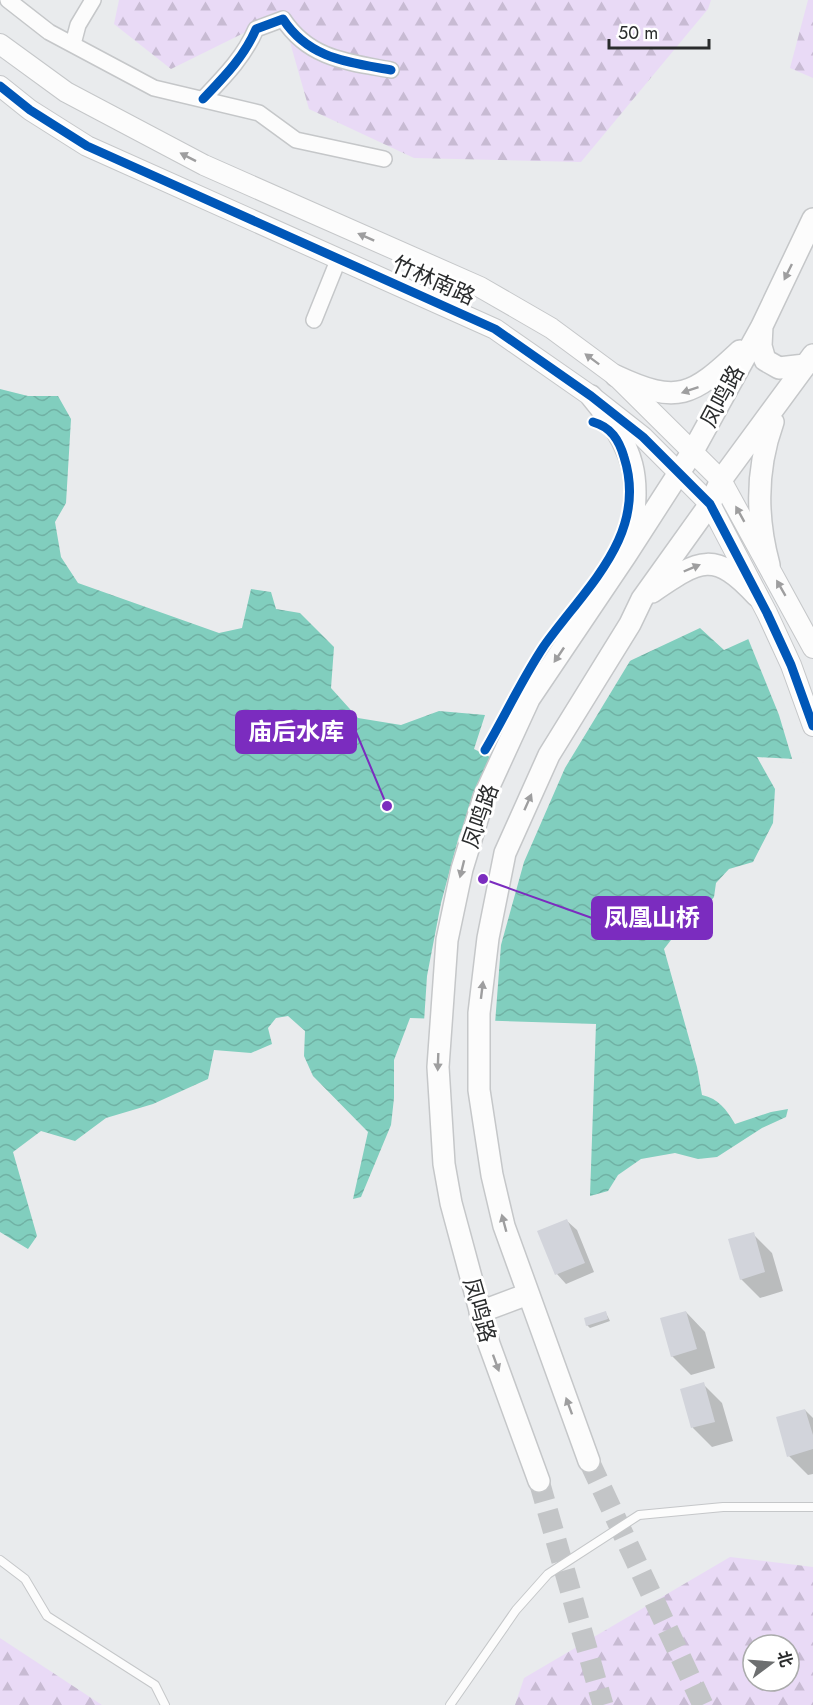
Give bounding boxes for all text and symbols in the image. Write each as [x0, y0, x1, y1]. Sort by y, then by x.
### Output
scale bar [609, 12, 710, 50]
text: 50 m [618, 20, 658, 46]
one-way arrow [180, 152, 197, 162]
one-way arrow [358, 232, 375, 241]
street label: 竹林南路 [387, 247, 481, 313]
one-way arrow [783, 263, 792, 280]
one-way arrow [585, 353, 601, 365]
street label: 凤鸣路 [692, 359, 752, 433]
one-way arrow [681, 385, 699, 395]
one-way arrow [735, 505, 745, 522]
one-way arrow [683, 564, 700, 573]
one-way arrow [776, 580, 787, 596]
one-way arrow [553, 646, 565, 662]
callout: 庙后水库 [236, 711, 356, 753]
text: 庙后水库 [248, 714, 344, 749]
street label: 凤鸣路 [454, 780, 506, 852]
one-way arrow [523, 792, 533, 810]
one-way arrow [457, 860, 467, 878]
callout: 凤凰山桥 [592, 897, 712, 939]
text: 凤凰山桥 [604, 900, 700, 935]
one-way arrow [477, 980, 487, 999]
one-way arrow [434, 1053, 443, 1072]
one-way arrow [499, 1213, 508, 1231]
street label: 凤鸣路 [456, 1274, 504, 1346]
one-way arrow [491, 1354, 501, 1372]
one-way arrow [564, 1397, 574, 1415]
north arrow [741, 1633, 801, 1693]
text: 北 [772, 1648, 798, 1670]

